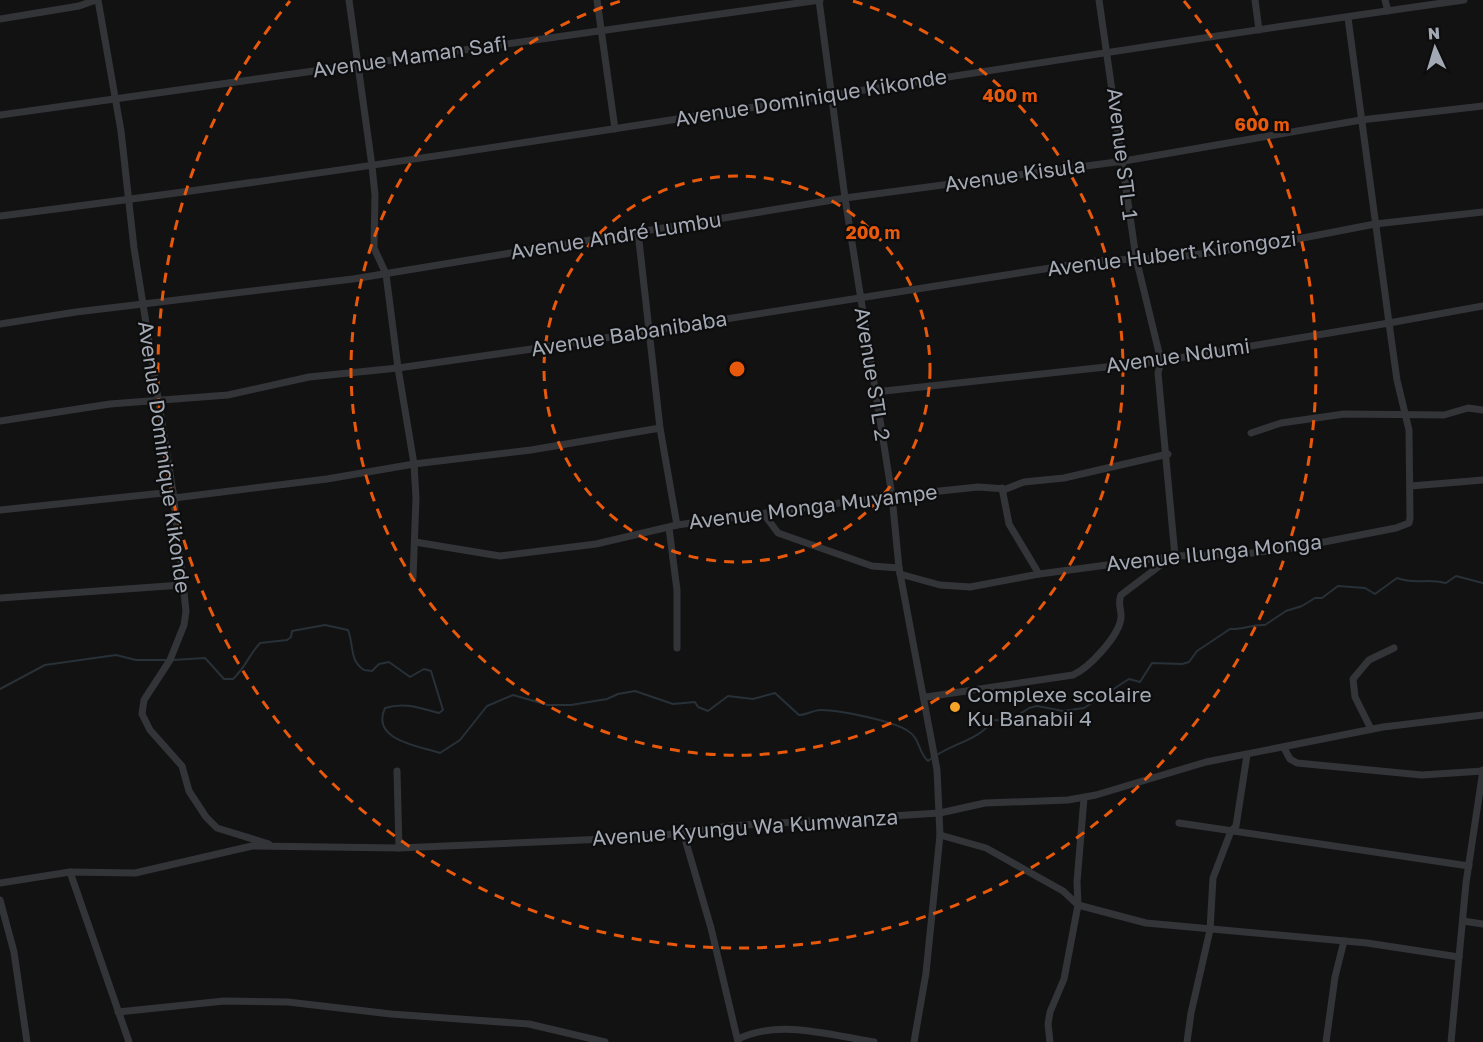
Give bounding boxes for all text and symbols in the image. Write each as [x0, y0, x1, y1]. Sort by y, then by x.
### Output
north arrow [1405, 18, 1465, 78]
text: N [1427, 23, 1441, 43]
street label: Avenue Maman Safi [311, 29, 509, 83]
street label: Avenue Dominique Kikonde [673, 63, 949, 131]
text: 400 m [983, 84, 1037, 106]
street label: Avenue STL 1 [1102, 86, 1144, 221]
text: 600 m [1234, 113, 1290, 135]
street label: Avenue Kisula [943, 151, 1087, 197]
street label: Avenue André Lumbu [509, 205, 723, 265]
text: 200 m [846, 221, 900, 243]
street label: Avenue Hubert Kirongozi [1046, 225, 1298, 281]
street label: Avenue Babanibaba [529, 305, 729, 361]
street label: Avenue STL 2 [850, 305, 896, 443]
street label: Avenue Dominique Kikonde [133, 319, 197, 595]
street label: Avenue Ndumi [1104, 332, 1252, 378]
centre of rings [727, 359, 747, 379]
street label: Avenue Monga Muyampe [687, 478, 939, 534]
street label: Avenue Ilunga Monga [1105, 528, 1323, 576]
place label: Complexe scolaire Ku Banabii 4 [967, 681, 1152, 731]
marker: Complexe scolaire Ku Banabii 4 [948, 700, 962, 714]
street label: Avenue Kyungu Wa Kumwanza [591, 803, 899, 851]

